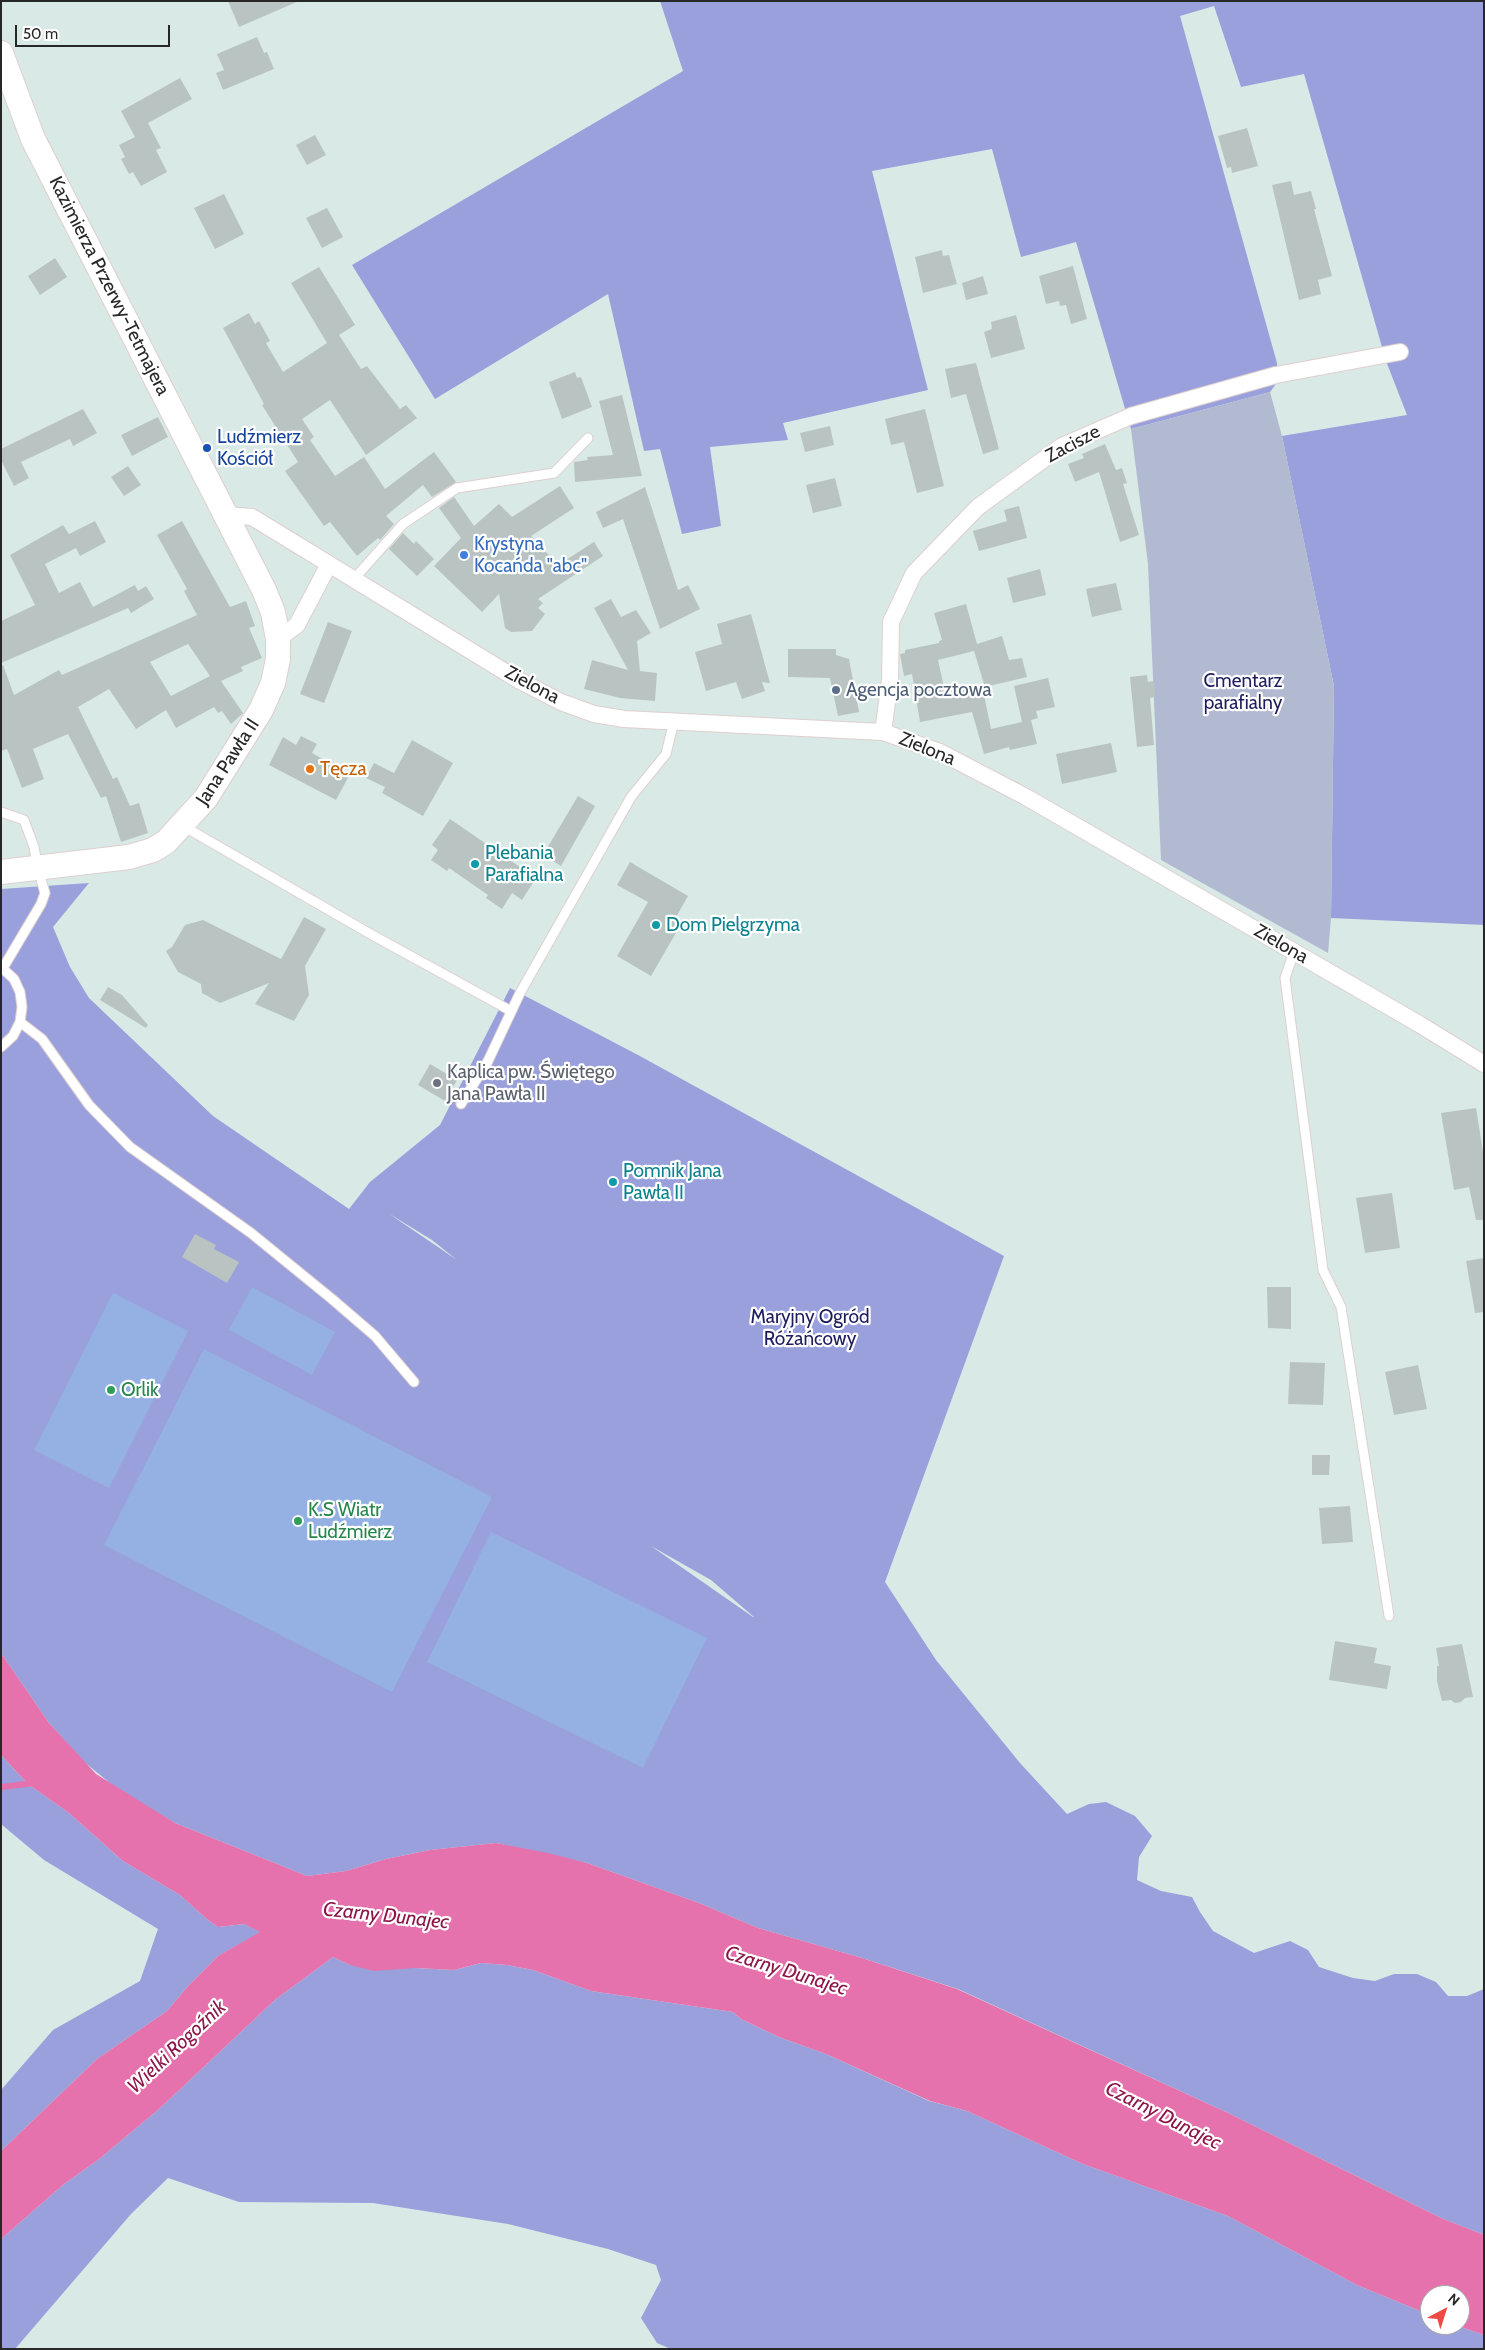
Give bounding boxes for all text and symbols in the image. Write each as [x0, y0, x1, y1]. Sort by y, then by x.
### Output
scale bar [18, 15, 172, 47]
text: 50 m [23, 25, 58, 43]
street label: Kazimierza Przerwy-Tetmajera [44, 173, 174, 399]
street label: Zacisze [1042, 420, 1104, 468]
place label: Ludźmierz Kościół [217, 426, 301, 470]
marker: Ludźmierz Kościół [201, 442, 213, 454]
place label: Krystyna Kocańda "abc" [474, 533, 587, 577]
marker: Krystyna Kocańda "abc" [458, 549, 470, 561]
street label: Zielona [501, 661, 563, 709]
park label: Cmentarz parafialny [1204, 670, 1282, 714]
place label: Agencja pocztowa [846, 679, 992, 701]
marker: Agencja pocztowa [830, 684, 842, 696]
street label: Jana Pawła II [192, 714, 264, 810]
street label: Zielona [896, 727, 958, 771]
place label: Tęcza [320, 758, 367, 780]
marker: Tęcza [304, 763, 316, 775]
place label: Plebania Parafialna [485, 842, 563, 886]
marker: Plebania Parafialna [469, 858, 481, 870]
place label: Dom Pielgrzyma [666, 914, 800, 936]
marker: Dom Pielgrzyma [650, 919, 662, 931]
street label: Zielona [1250, 919, 1312, 969]
place label: Kaplica pw. Świętego Jana Pawła II [447, 1061, 615, 1105]
marker: Kaplica pw. Świętego Jana Pawła II [431, 1077, 443, 1089]
place label: Pomnik Jana Pawła II [623, 1160, 722, 1204]
marker: Pomnik Jana Pawła II [607, 1176, 619, 1188]
park label: Maryjny Ogród Różańcowy [750, 1306, 870, 1350]
place label: Orlik [121, 1379, 159, 1401]
marker: Orlik [105, 1384, 117, 1396]
place label: K.S Wiatr Ludźmierz [308, 1499, 392, 1543]
marker: K.S Wiatr Ludźmierz [292, 1515, 304, 1527]
water label: Czarny Dunajec [322, 1897, 450, 1935]
water label: Czarny Dunajec [722, 1941, 850, 2001]
water label: Wielki Rogoźnik [123, 1995, 231, 2099]
water label: Czarny Dunajec [1101, 2077, 1225, 2155]
north arrow [1420, 2285, 1470, 2335]
text: N [1444, 2289, 1464, 2309]

